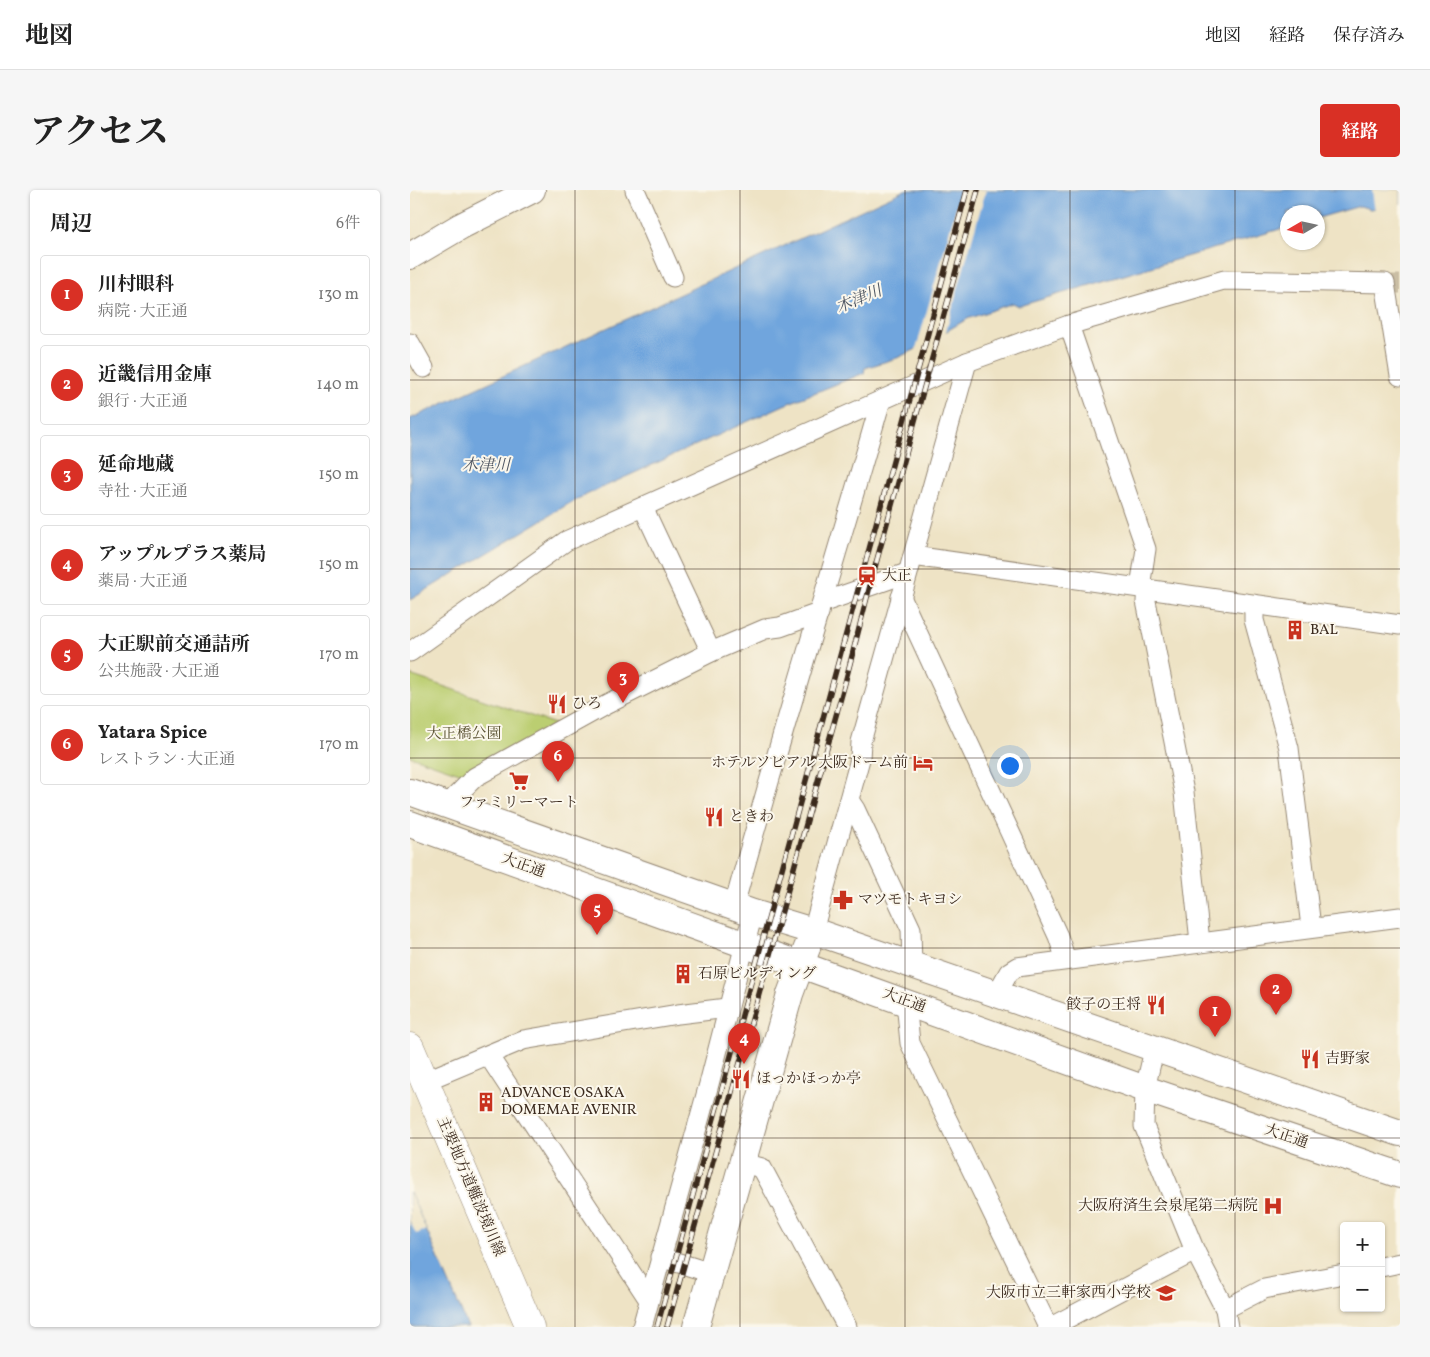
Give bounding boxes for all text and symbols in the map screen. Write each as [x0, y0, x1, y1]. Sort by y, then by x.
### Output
text: 地図 [25, 20, 73, 54]
text: 地図 [1205, 24, 1241, 49]
text: 経路 [1269, 24, 1305, 49]
text: 保存済み [1333, 24, 1405, 49]
button: 経路 [1320, 104, 1400, 157]
text: アクセス [30, 110, 169, 158]
north arrow [1280, 205, 1325, 250]
text: 周辺 [50, 210, 92, 239]
text: 6件 [336, 213, 360, 235]
text: 川村眼科 [98, 272, 174, 298]
water label: 木津川 [833, 280, 887, 320]
text: 1 [64, 284, 70, 306]
text: 130 m [318, 284, 359, 306]
text: 病院 · 大正通 [98, 301, 188, 323]
text: 近畿信用金庫 [98, 362, 212, 388]
text: 2 [63, 374, 71, 396]
text: 140 m [317, 374, 359, 396]
text: 銀行 · 大正通 [98, 391, 188, 413]
text: 延命地蔵 [98, 452, 174, 478]
water label: 木津川 [462, 455, 512, 477]
text: 3 [63, 464, 71, 486]
text: 150 m [318, 464, 359, 486]
text: 寺社 · 大正通 [98, 481, 188, 503]
text: アップルプラス薬局 [98, 542, 266, 568]
text: 4 [62, 554, 72, 576]
text: 150 m [318, 554, 359, 576]
station icon: 大正 [856, 565, 878, 587]
place label: 大正 [882, 566, 912, 587]
text: 薬局 · 大正通 [98, 571, 188, 593]
building icon: BAL [1284, 619, 1306, 641]
place label: BAL [1310, 620, 1338, 641]
text: 大正駅前交通詰所 [98, 632, 250, 658]
text: 5 [63, 644, 71, 666]
text: 170 m [319, 644, 359, 666]
text: 公共施設 · 大正通 [98, 661, 220, 683]
pin: 3 [607, 662, 639, 703]
restaurant icon: ひろ [546, 693, 568, 715]
place label: ひろ [572, 694, 602, 715]
text: Yatara Spice [98, 720, 207, 746]
park label: 大正橋公園 [426, 724, 502, 745]
text: 6 [63, 734, 71, 756]
text: 170 m [319, 734, 359, 756]
pin: 6 [542, 741, 574, 782]
text: レストラン · 大正通 [98, 749, 235, 771]
hotel icon: ホテルソビアル 大阪ドーム前 [912, 752, 934, 774]
place label: ホテルソビアル 大阪ドーム前 [711, 753, 908, 774]
your location [997, 753, 1023, 779]
supermarket icon: ファミリーマート [508, 770, 530, 792]
place label: ファミリーマート [459, 793, 579, 814]
restaurant icon: ときわ [703, 806, 725, 828]
place label: ときわ [729, 807, 774, 828]
street label: 大正通 [498, 848, 548, 884]
pharmacy icon: マツモトキヨシ [832, 889, 854, 911]
place label: マツモトキヨシ [858, 890, 963, 911]
pin: 5 [581, 894, 613, 935]
building icon: 石原ビルディング [672, 963, 694, 985]
place label: 石原ビルディング [698, 964, 817, 985]
pin: 2 [1260, 974, 1292, 1015]
street label: 大正通 [879, 983, 929, 1019]
restaurant icon: 餃子の王将 [1145, 994, 1167, 1016]
place label: 餃子の王将 [1066, 995, 1141, 1016]
pin: 1 [1199, 996, 1231, 1037]
pin: 4 [728, 1023, 760, 1064]
restaurant icon: 吉野家 [1299, 1048, 1321, 1070]
place label: 吉野家 [1325, 1049, 1370, 1070]
restaurant icon: ほっかほっか亭 [730, 1068, 752, 1090]
place label: ほっかほっか亭 [756, 1069, 861, 1090]
place label: ADVANCE OSAKA DOMEMAE AVENIR [501, 1083, 637, 1121]
building icon: ADVANCE OSAKA DOMEMAE AVENIR [475, 1091, 497, 1113]
street label: 主要地方道難波境川線 [431, 1114, 509, 1260]
street label: 大正通 [1261, 1120, 1311, 1154]
hospital icon: 大阪府済生会泉尾第二病院 [1262, 1195, 1284, 1217]
place label: 大阪府済生会泉尾第二病院 [1078, 1196, 1258, 1217]
map controls [1340, 1222, 1385, 1312]
button: + [1340, 1222, 1385, 1267]
button: − [1340, 1267, 1385, 1312]
school or university icon: 大阪市立三軒家西小学校 [1155, 1282, 1177, 1304]
place label: 大阪市立三軒家西小学校 [986, 1283, 1151, 1304]

